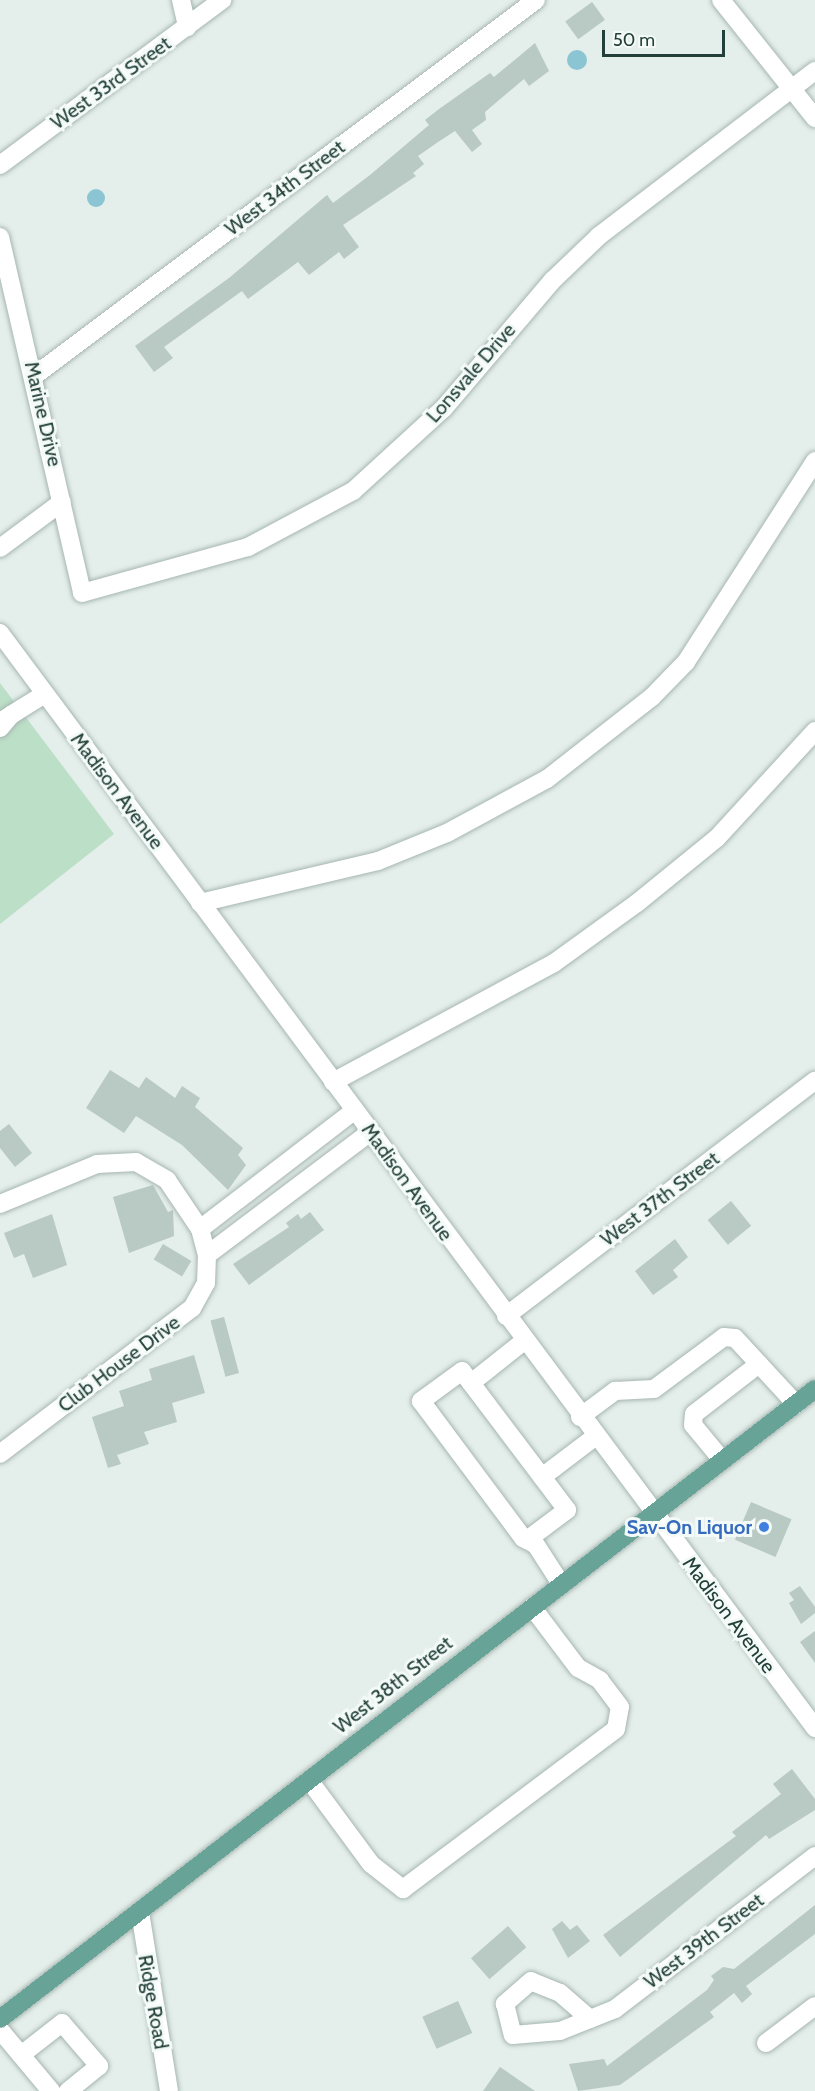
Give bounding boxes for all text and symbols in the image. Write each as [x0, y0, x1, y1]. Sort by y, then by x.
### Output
scale bar [605, 18, 728, 56]
text: 50 m [613, 29, 655, 51]
street label: West 33rd Street [46, 31, 176, 135]
street label: West 34th Street [220, 135, 350, 241]
street label: Lonsvale Drive [421, 318, 521, 428]
street label: Marine Drive [19, 359, 67, 469]
street label: Madison Avenue [65, 728, 169, 854]
street label: Madison Avenue [356, 1119, 458, 1245]
street label: West 37th Street [596, 1147, 724, 1251]
street label: Club House Drive [53, 1310, 185, 1418]
place label: Sav-On Liquor [627, 1515, 752, 1539]
marker: Sav-On Liquor [757, 1520, 771, 1534]
street label: Madison Avenue [677, 1552, 781, 1678]
street label: West 38th Street [329, 1631, 457, 1739]
street label: West 39th Street [639, 1888, 769, 1994]
street label: Ridge Road [133, 1953, 173, 2051]

